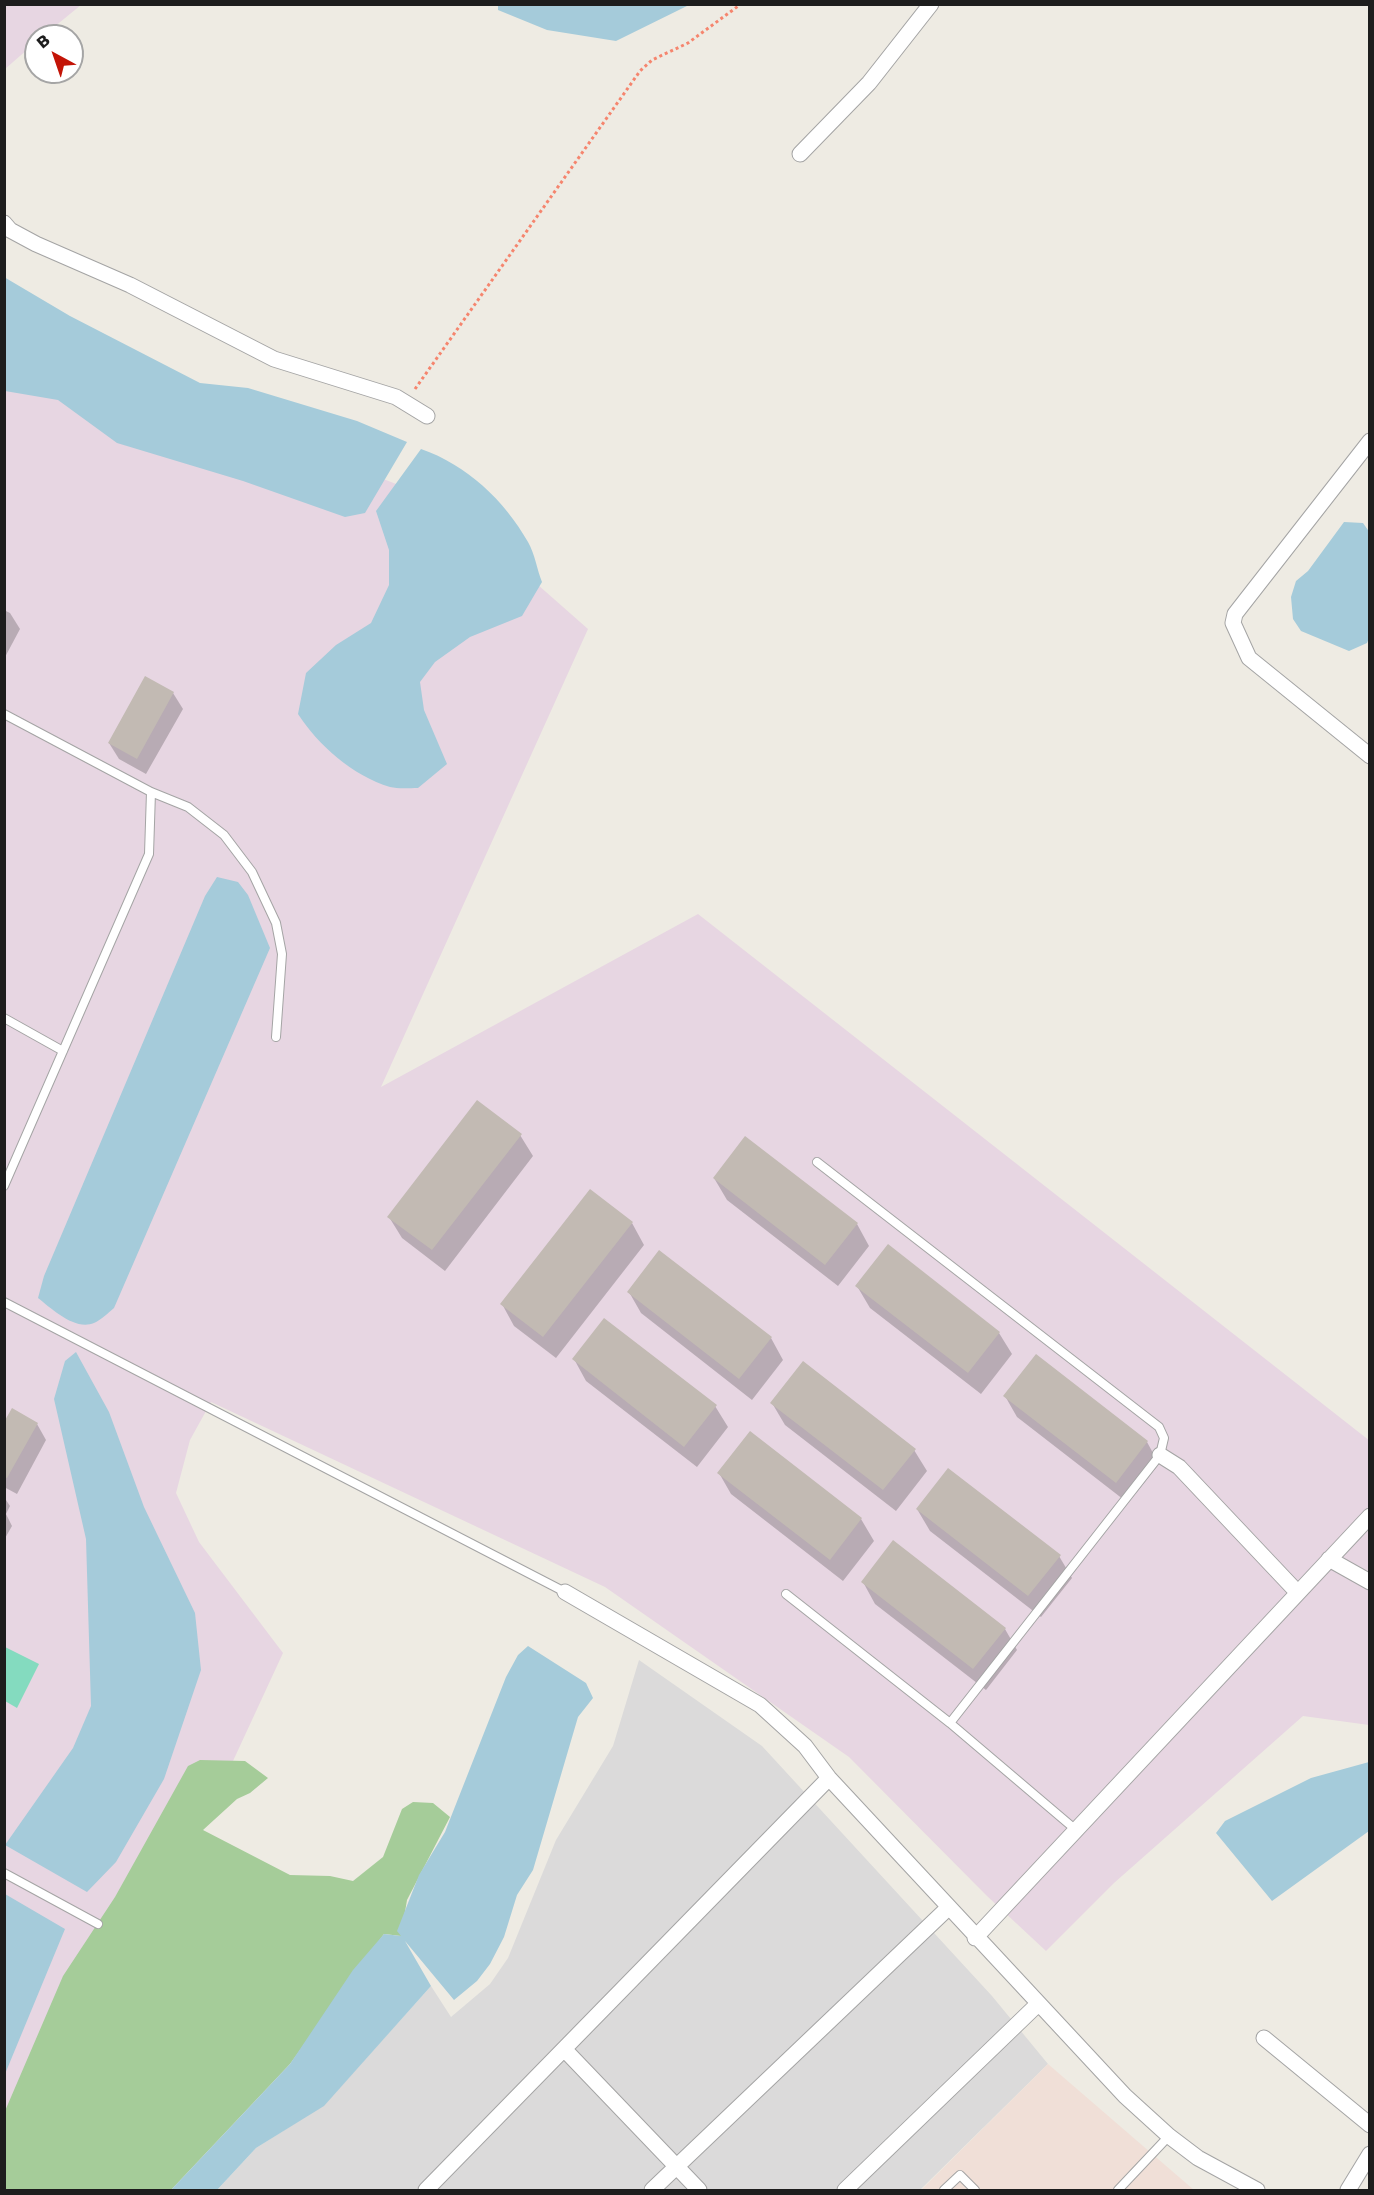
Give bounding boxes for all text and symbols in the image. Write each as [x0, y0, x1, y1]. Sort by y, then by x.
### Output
north arrow [24, 24, 84, 84]
text: B [33, 30, 54, 52]

